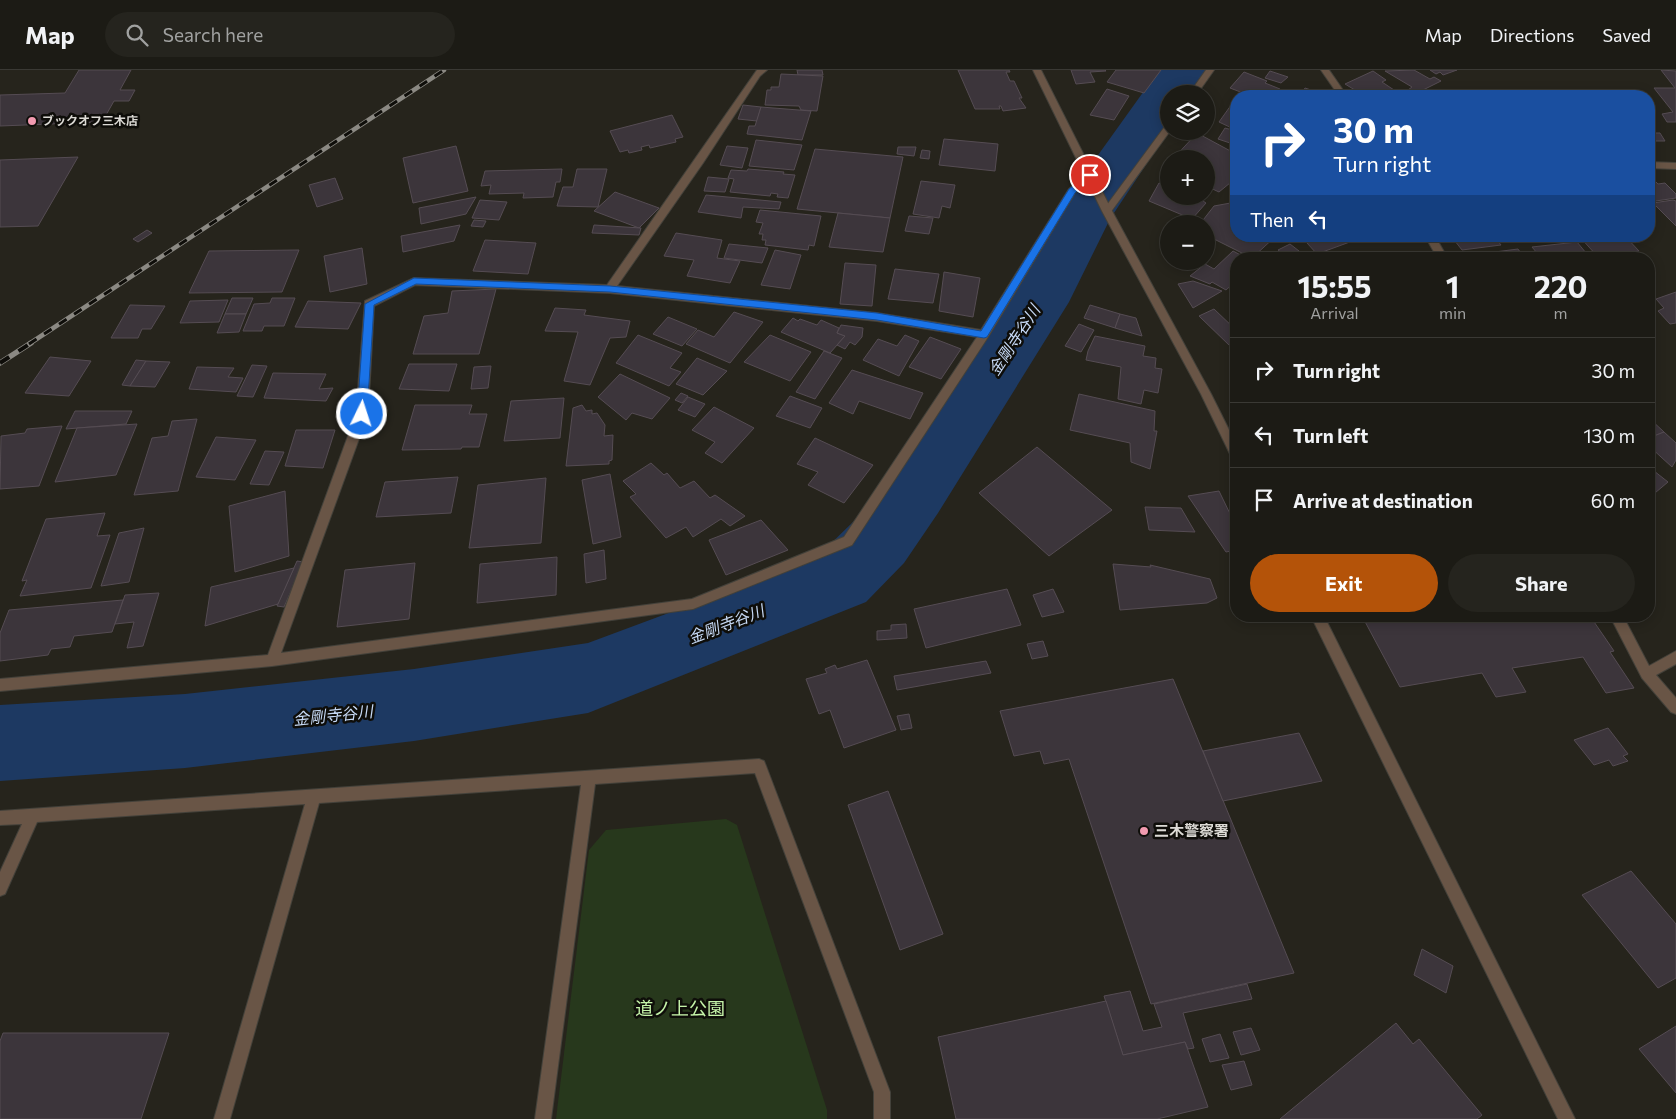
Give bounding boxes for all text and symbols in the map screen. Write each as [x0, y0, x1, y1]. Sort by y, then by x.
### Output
search box [105, 12, 455, 57]
text: Map [25, 20, 75, 49]
icon: search [123, 21, 151, 49]
text: Search here [163, 23, 263, 46]
text: Map [1425, 24, 1462, 46]
text: Directions [1490, 24, 1574, 46]
text: Saved [1602, 24, 1651, 46]
map controls [1160, 85, 1215, 270]
button: layers [1160, 85, 1215, 140]
text: 30 m [1333, 107, 1414, 150]
icon: right [1250, 110, 1315, 175]
place label: ブックオフ三木店 [42, 113, 138, 127]
marker: ブックオフ三木店 [26, 115, 38, 127]
button: + [1160, 150, 1215, 205]
text: Turn right [1333, 150, 1431, 177]
pin [1069, 154, 1111, 196]
icon: arrive [1076, 161, 1104, 189]
icon: left [1304, 205, 1332, 233]
text: Then [1250, 208, 1294, 231]
button: − [1160, 215, 1215, 270]
text: 15:55 [1297, 267, 1371, 304]
text: 1 [1446, 267, 1459, 304]
text: 220 [1534, 267, 1588, 304]
water label: 金剛寺谷川 [984, 299, 1044, 378]
text: Arrival [1310, 303, 1359, 322]
text: min [1439, 303, 1466, 322]
text: m [1554, 303, 1568, 322]
icon: right [1250, 356, 1278, 384]
text: Turn right [1293, 359, 1380, 382]
text: 30 m [1592, 359, 1635, 382]
position arrow [335, 387, 387, 439]
icon: left [1250, 421, 1278, 449]
text: Turn left [1293, 424, 1368, 447]
text: 130 m [1583, 424, 1635, 447]
icon: arrive [1250, 486, 1278, 514]
text: Arrive at destination [1293, 489, 1473, 512]
text: 60 m [1591, 489, 1635, 512]
button: Exit [1250, 554, 1438, 612]
button: Share [1448, 554, 1635, 612]
water label: 金剛寺谷川 [685, 600, 768, 647]
water label: 金剛寺谷川 [292, 701, 376, 728]
place label: 三木警察署 [1154, 821, 1229, 839]
marker: 三木警察署 [1138, 825, 1150, 837]
park label: 道ノ上公園 [635, 997, 725, 1019]

